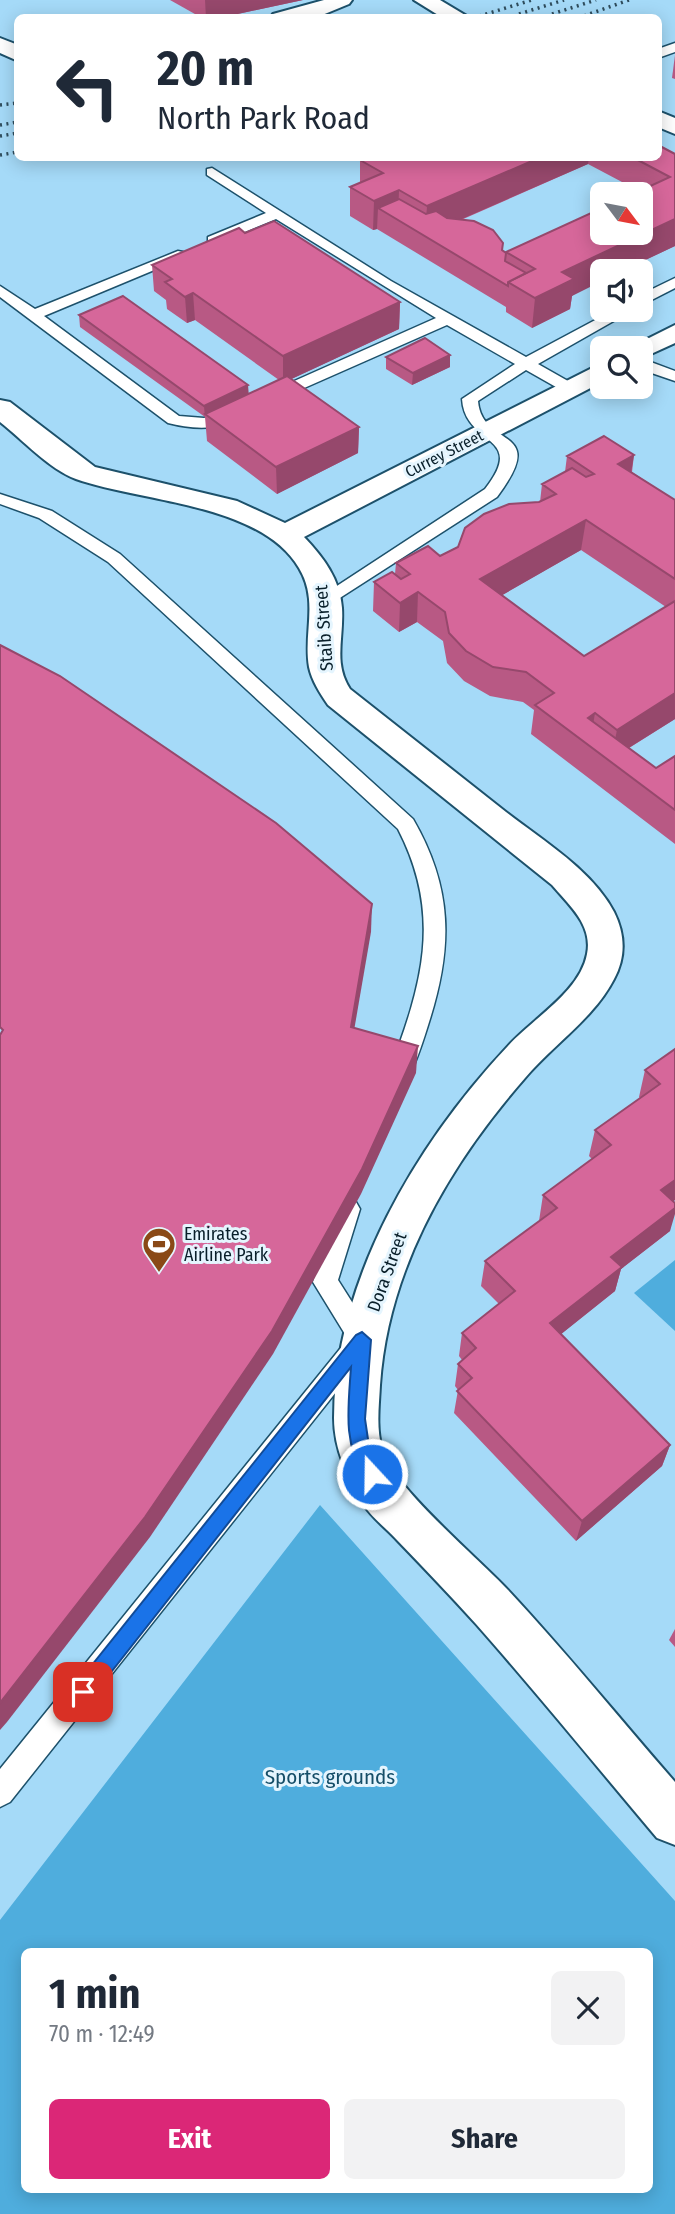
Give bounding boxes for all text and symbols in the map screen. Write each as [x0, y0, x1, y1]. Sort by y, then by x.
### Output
text: 20 m [157, 39, 254, 98]
icon: left [42, 42, 133, 133]
text: North Park Road [157, 99, 370, 137]
north arrow [590, 182, 653, 245]
map controls [590, 182, 653, 399]
button: sound [590, 259, 653, 322]
button: search [590, 336, 653, 399]
street label: Currey Street [402, 425, 487, 481]
street label: Staib Street [310, 584, 338, 672]
place label: Emirates Airline Park [184, 1223, 269, 1266]
sports icon: Emirates Airline Park [140, 1225, 178, 1274]
street label: Dora Street [362, 1229, 412, 1315]
position arrow [335, 1437, 409, 1511]
pin [53, 1662, 113, 1722]
icon: arrive [64, 1673, 102, 1711]
park label: Sports grounds [265, 1764, 395, 1790]
text: 1 min [49, 1969, 140, 2019]
button: close [551, 1971, 625, 2045]
text: 70 m · 12:49 [49, 2020, 155, 2048]
button: Exit [49, 2099, 330, 2179]
button: Share [344, 2099, 625, 2179]

